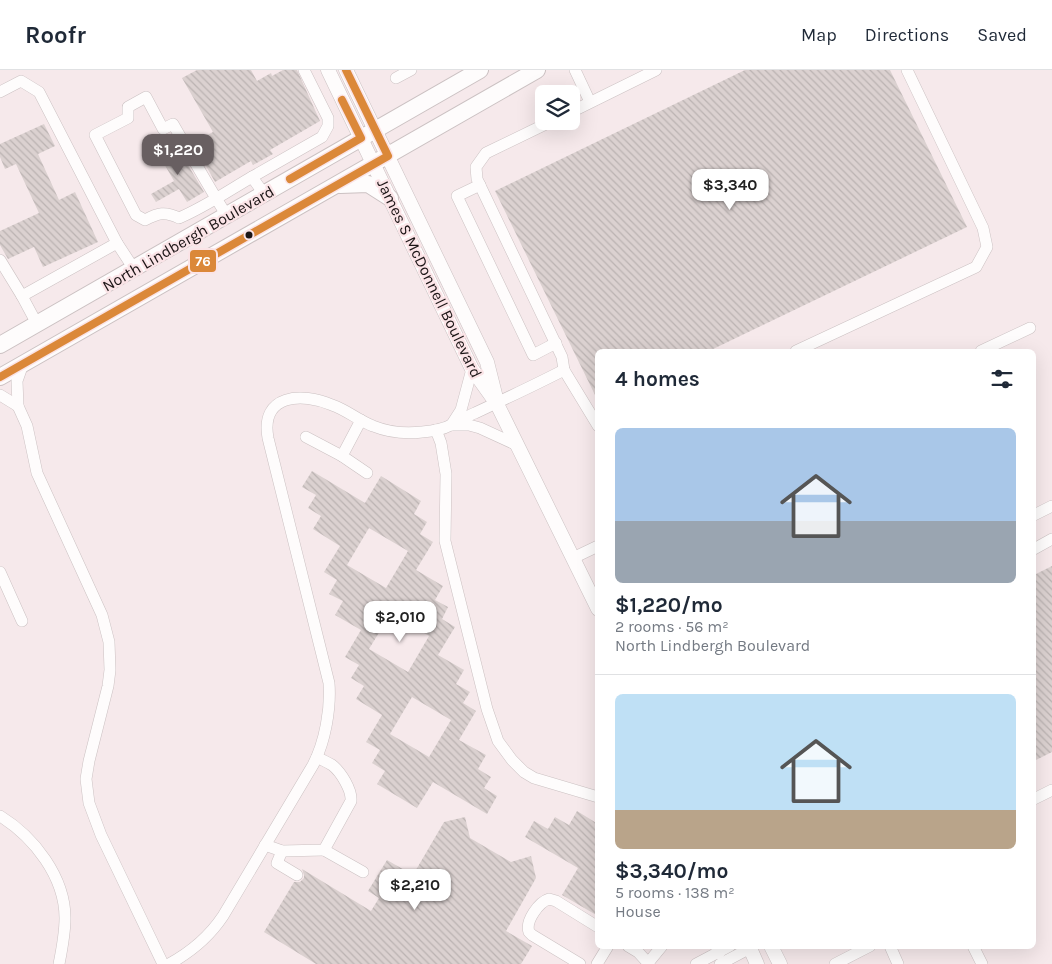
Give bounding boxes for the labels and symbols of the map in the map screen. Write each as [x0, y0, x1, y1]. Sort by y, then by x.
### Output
pin: $1,220 [137, 134, 219, 176]
pin: $3,340 [689, 168, 771, 211]
street label: James S McDonnell Boulevard [373, 176, 486, 381]
street label: North Lindbergh Boulevard [99, 181, 278, 295]
unlabelled marker [244, 230, 254, 240]
line badge: 76 [189, 249, 217, 273]
text: 76 [195, 253, 211, 270]
pin: $2,010 [359, 600, 441, 643]
pin: $2,210 [374, 868, 456, 911]

